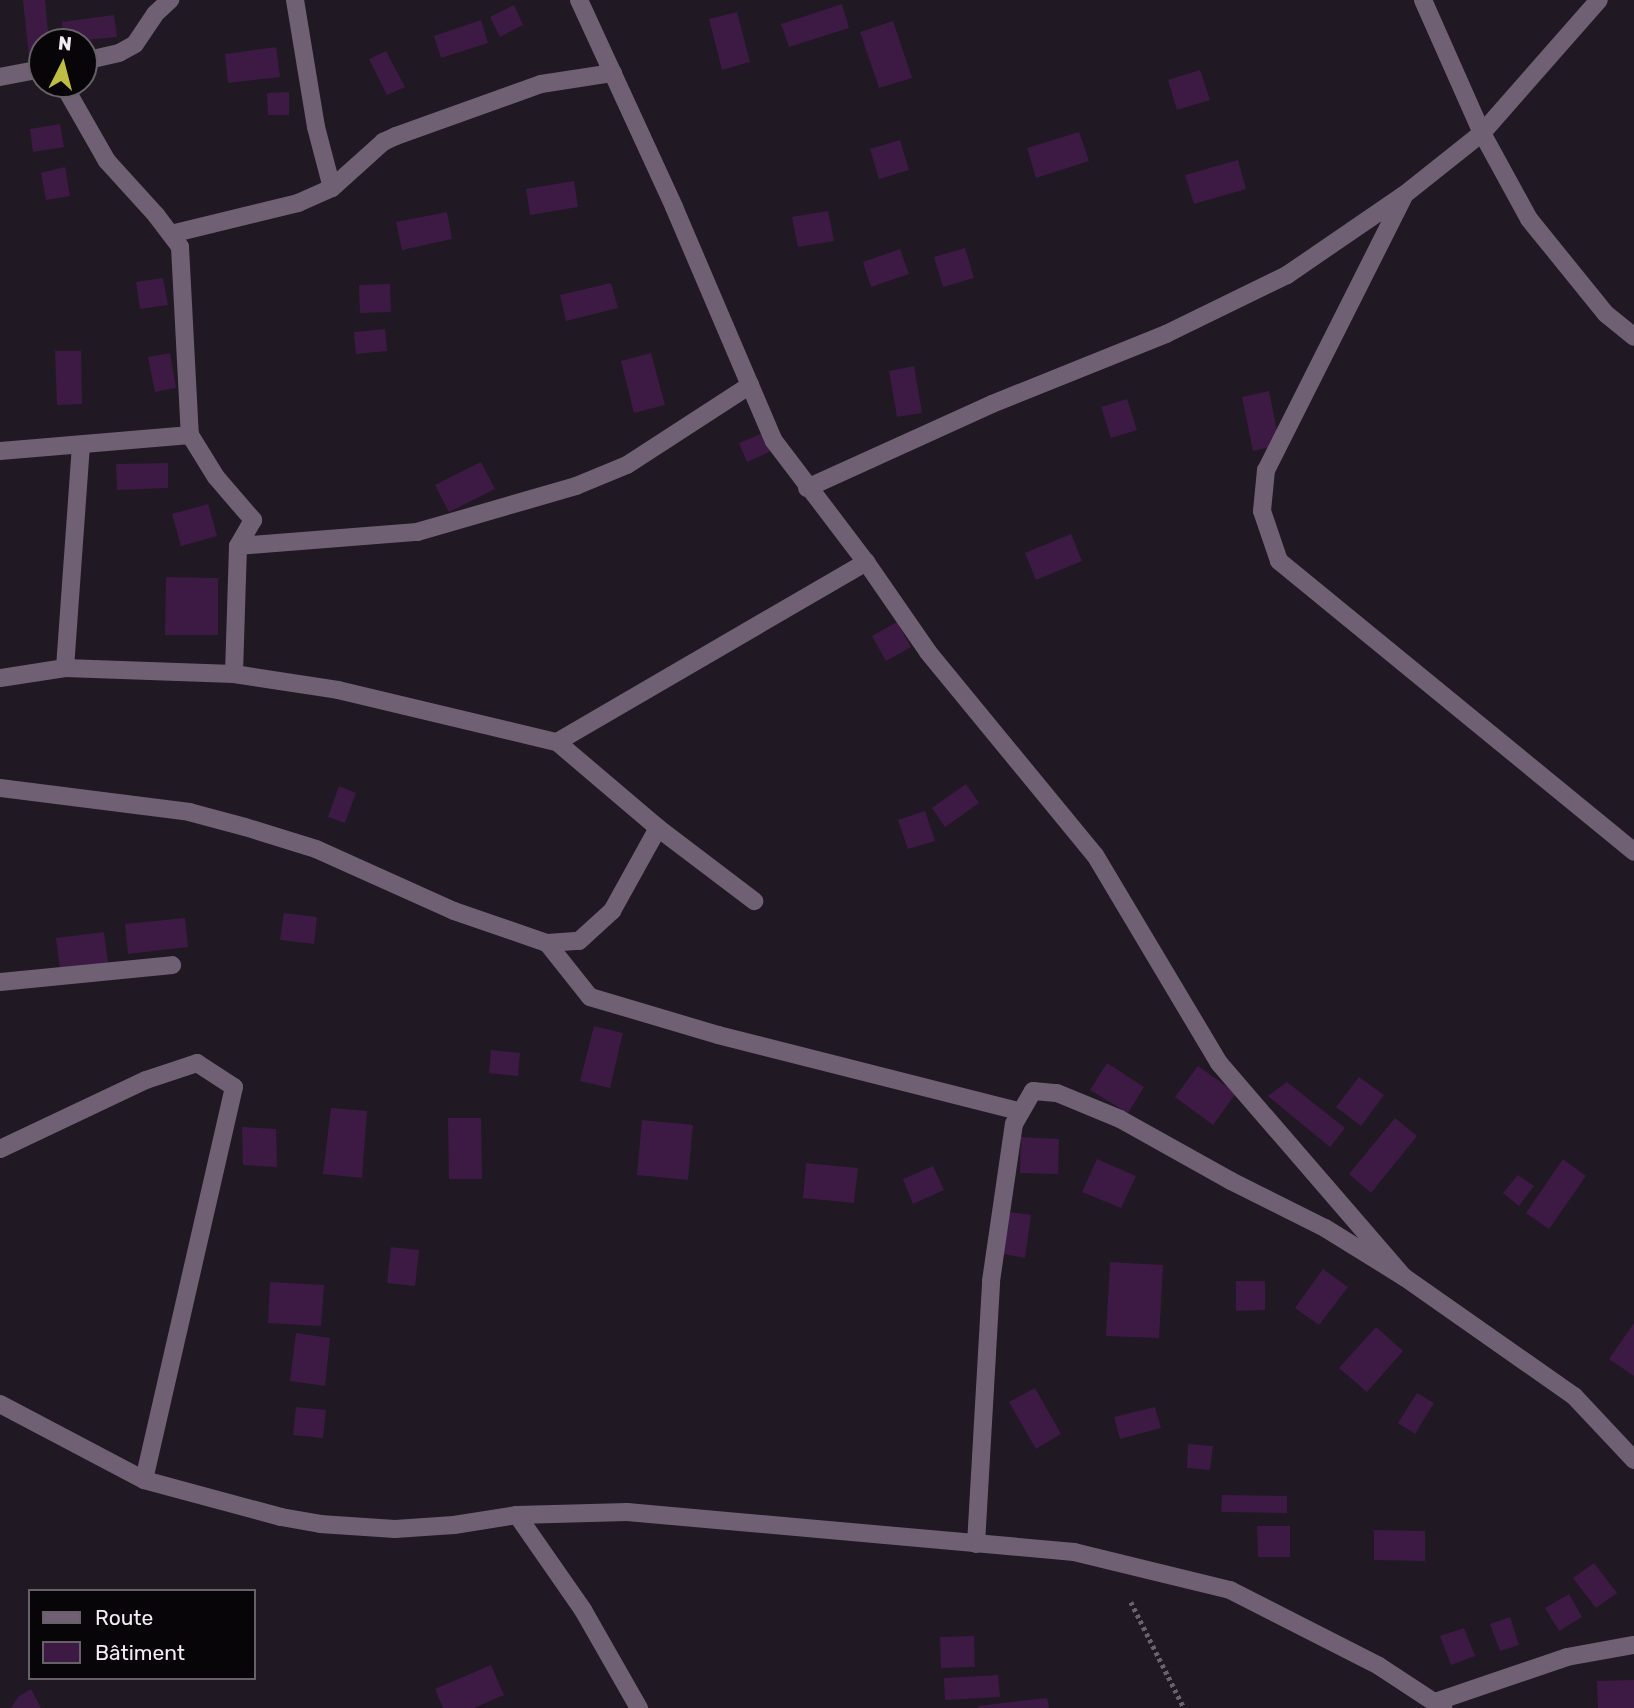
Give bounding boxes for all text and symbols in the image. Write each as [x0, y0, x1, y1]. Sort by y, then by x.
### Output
north arrow [28, 28, 98, 98]
text: N [57, 31, 73, 56]
legend [28, 1589, 256, 1680]
text: Route [95, 1605, 153, 1630]
text: Bâtiment [95, 1640, 185, 1665]

